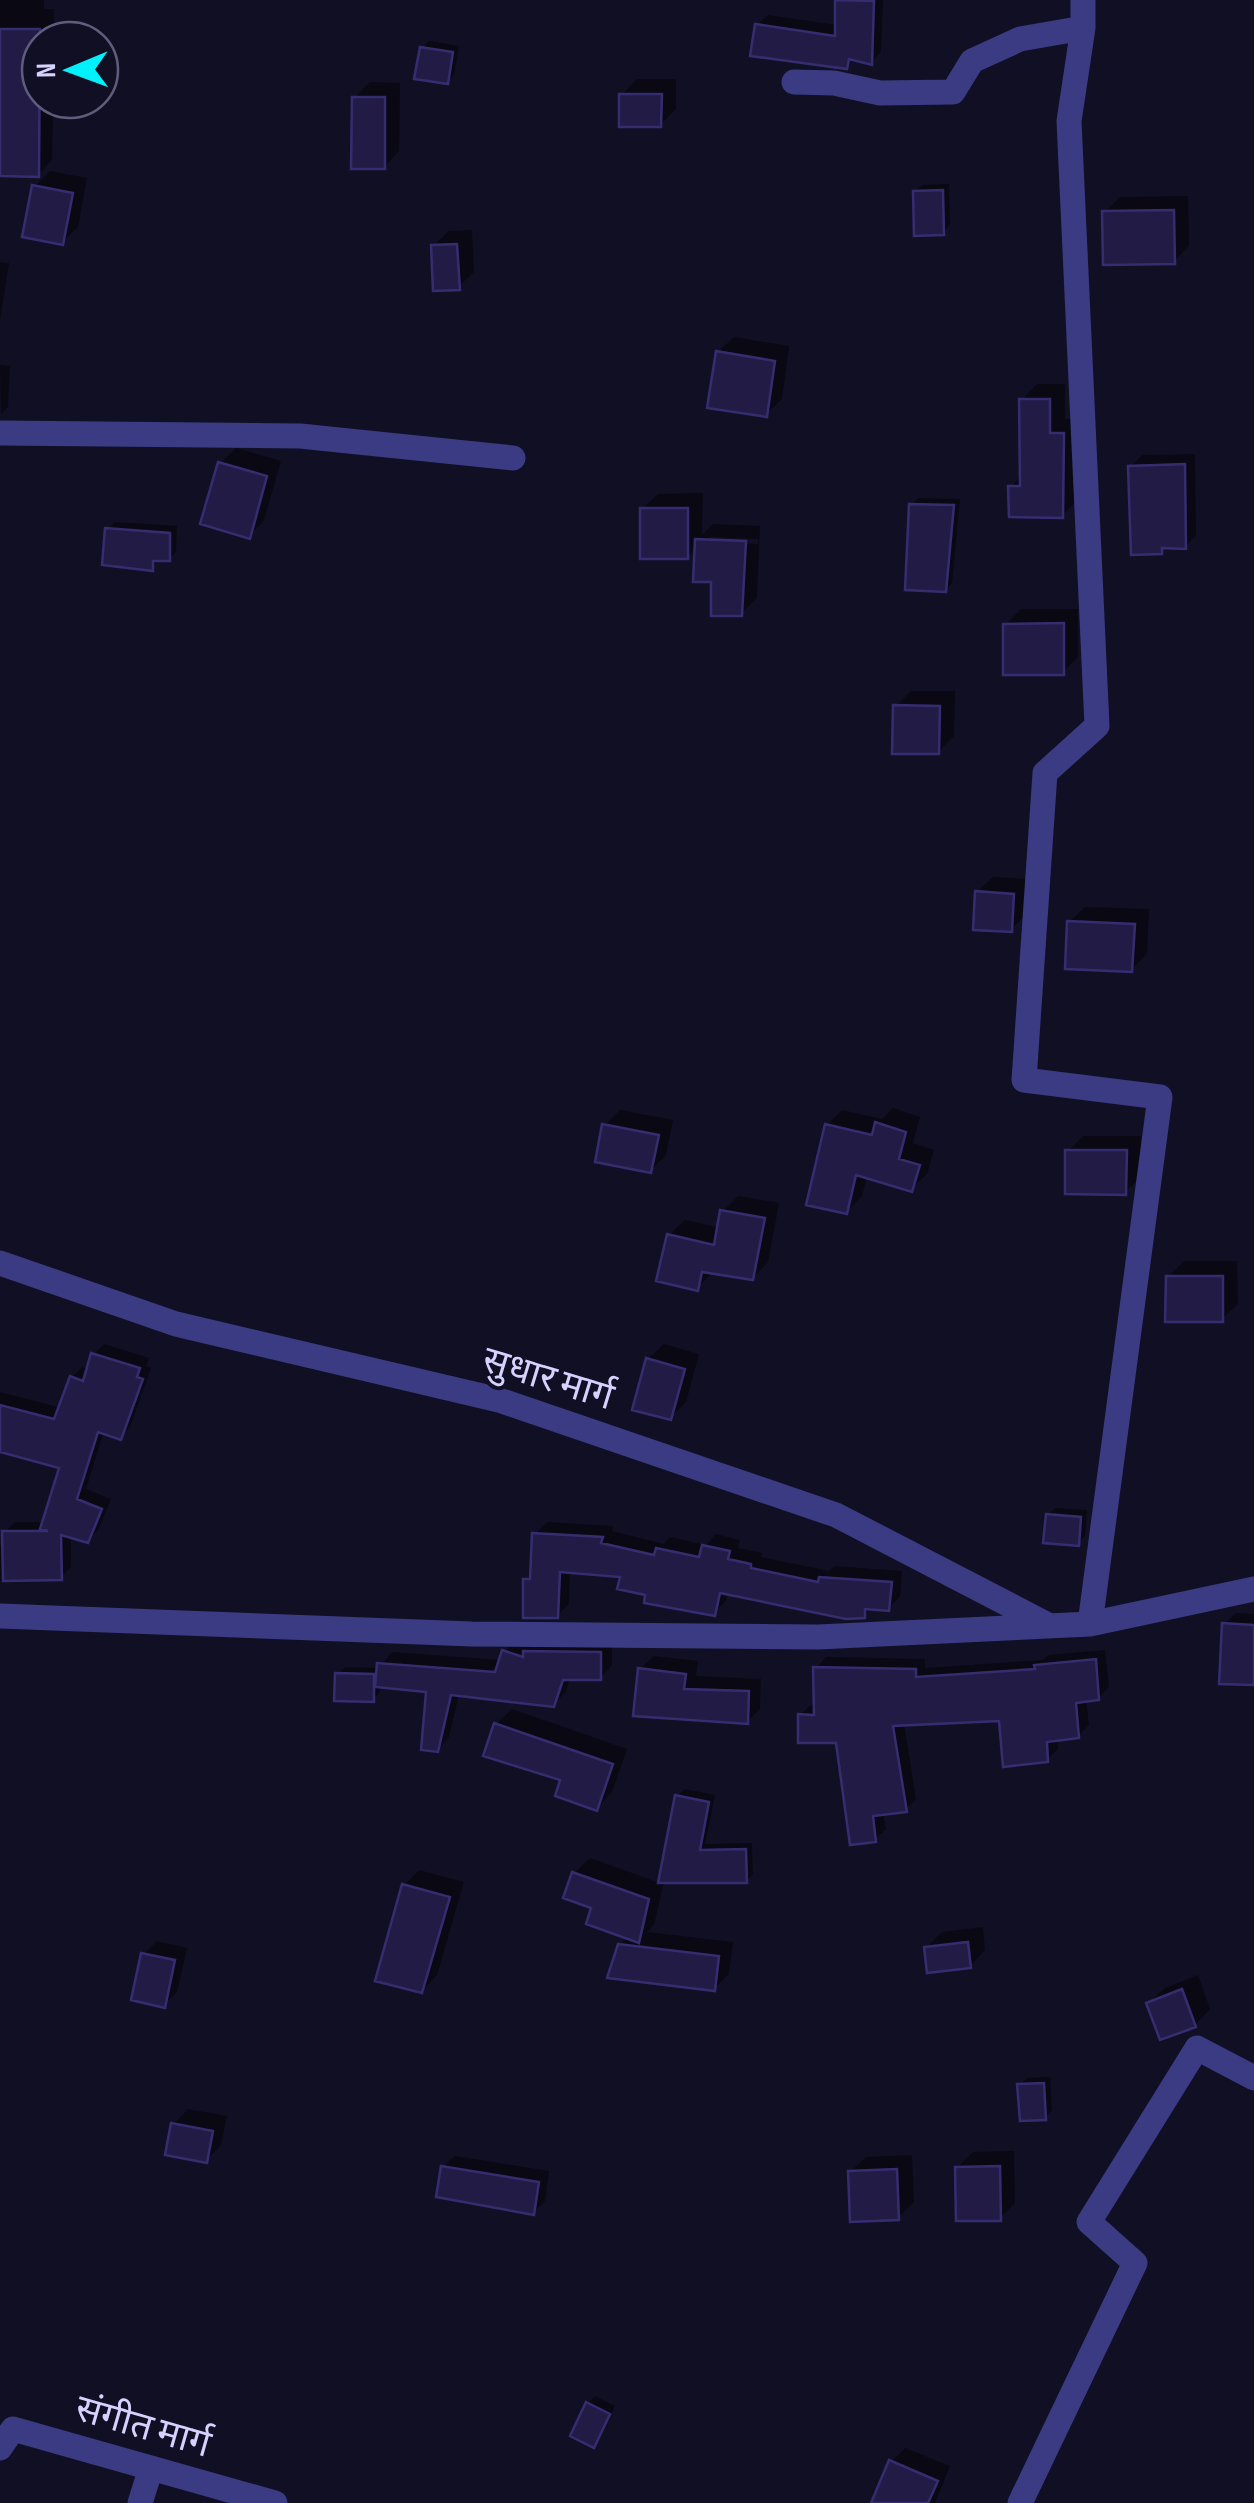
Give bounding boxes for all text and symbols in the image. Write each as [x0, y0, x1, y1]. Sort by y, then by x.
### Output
north arrow [20, 20, 120, 120]
text: N [30, 63, 63, 78]
street label: सुधार मार्ग [477, 1337, 620, 1420]
street label: संगीत मार्ग [70, 2385, 217, 2468]

